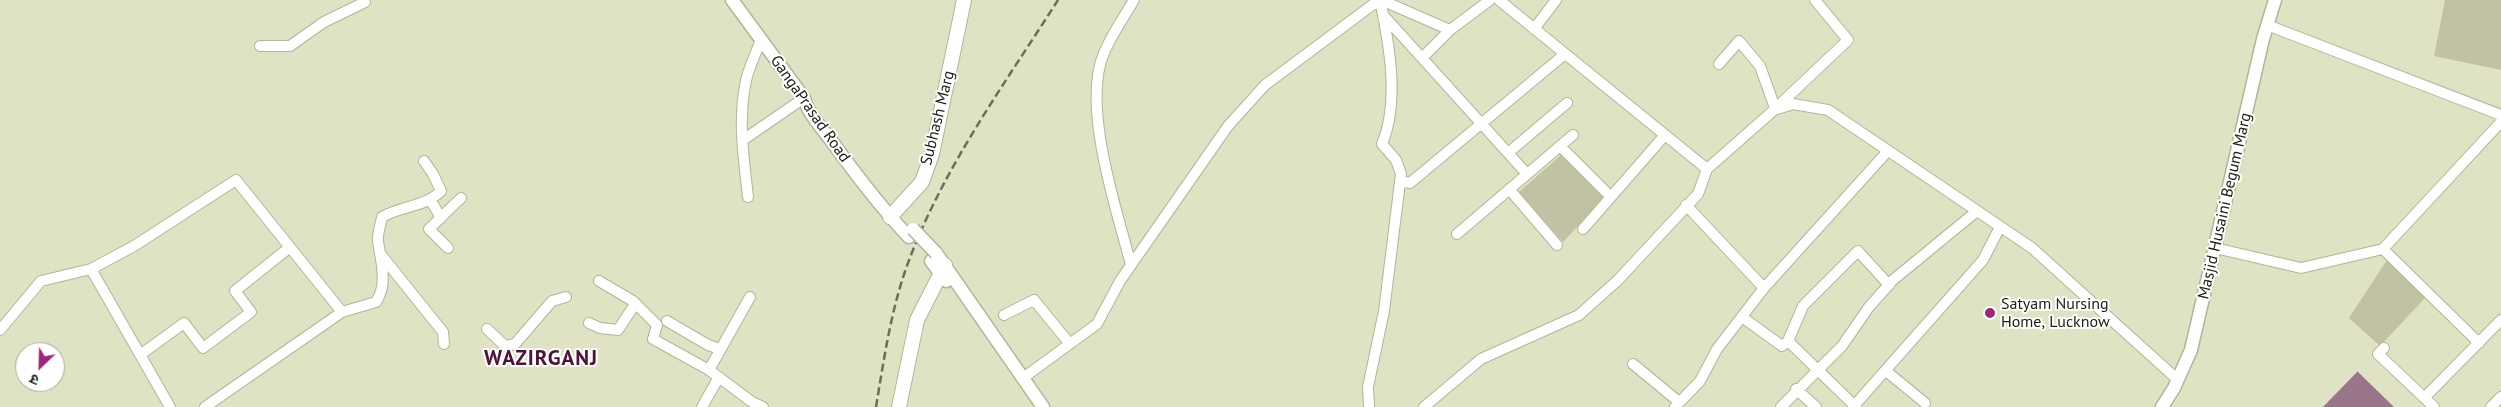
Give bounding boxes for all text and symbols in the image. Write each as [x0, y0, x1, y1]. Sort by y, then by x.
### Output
street label: GangaPrasad Road [766, 52, 854, 166]
street label: Subhash Marg [917, 69, 959, 167]
street label: Masjid Husaini Begum Marg [2194, 111, 2256, 301]
place label: Satyam Nursing Home, Lucknow [2001, 294, 2110, 332]
marker: Satyam Nursing Home, Lucknow [1983, 306, 1997, 320]
north arrow [15, 342, 65, 392]
district label: WAZIRGANJ [483, 346, 599, 372]
text: उ [27, 370, 42, 390]

